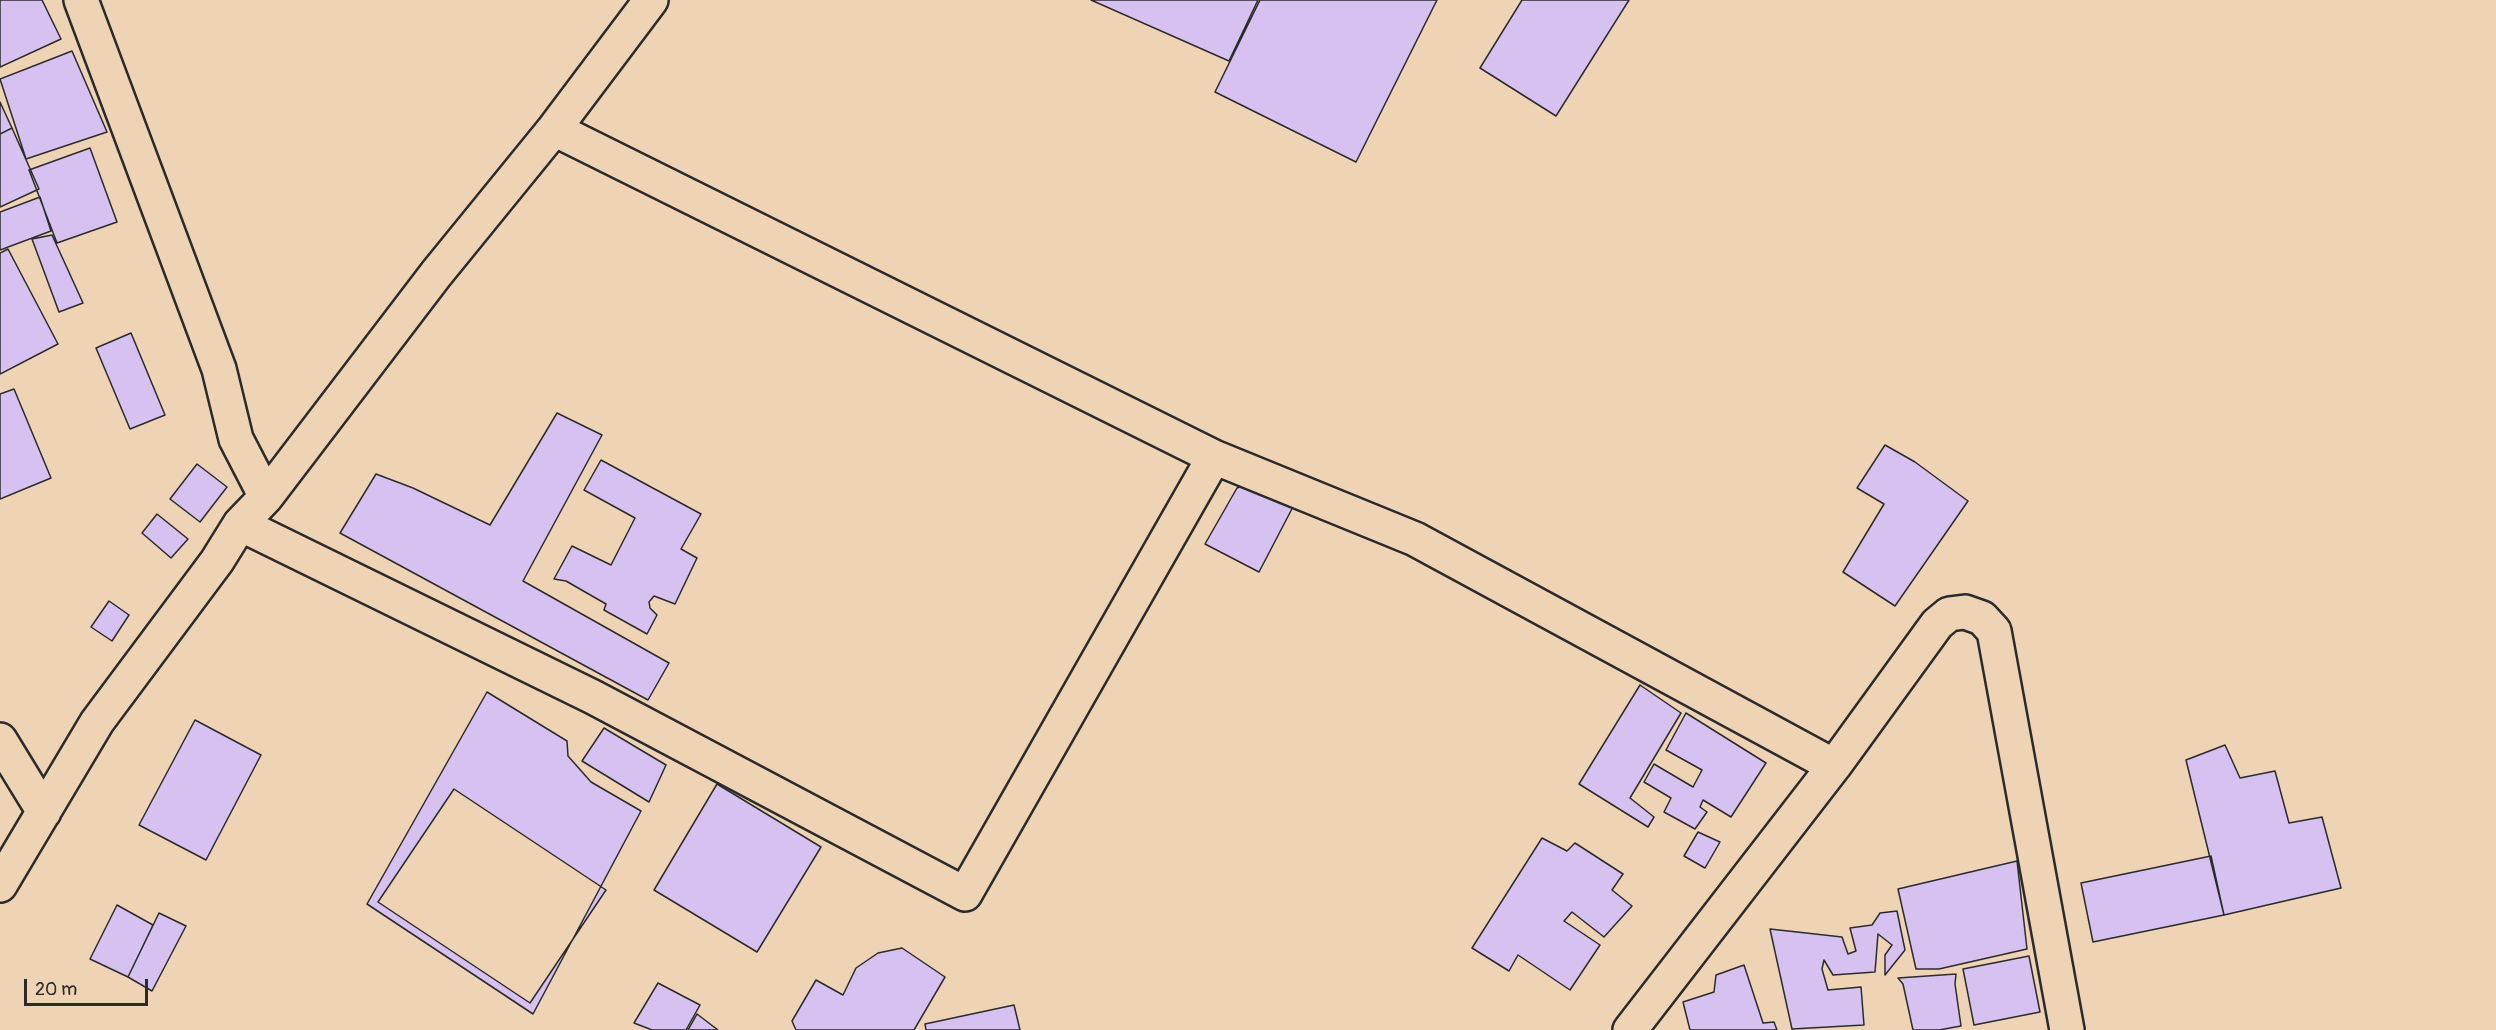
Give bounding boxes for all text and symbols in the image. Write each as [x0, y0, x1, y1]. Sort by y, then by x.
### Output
scale bar [27, 967, 152, 1005]
text: 20 m [35, 978, 77, 1001]

